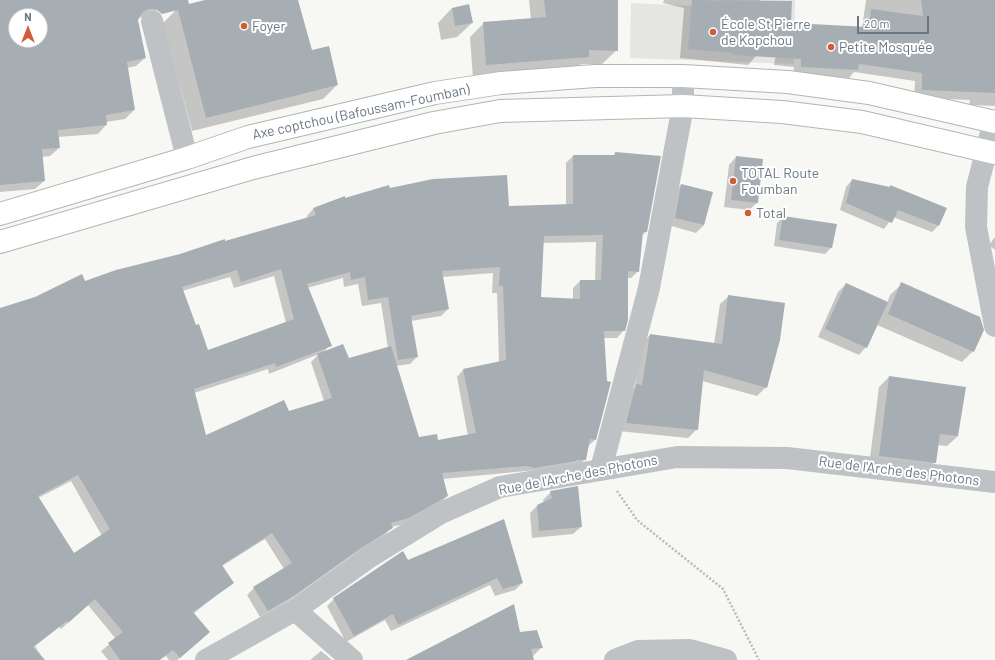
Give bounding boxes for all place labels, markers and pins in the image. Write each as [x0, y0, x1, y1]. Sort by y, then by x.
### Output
place label: École St Pierre de Kopchou [721, 16, 811, 48]
place label: Foyer [252, 18, 286, 34]
marker: Foyer [239, 21, 249, 31]
marker: École St Pierre de Kopchou [708, 27, 718, 37]
place label: Petite Mosquée [839, 39, 933, 55]
marker: Petite Mosquée [826, 42, 836, 52]
place label: TOTAL Route Foumban [741, 165, 819, 198]
marker: TOTAL Route Foumban [728, 176, 738, 186]
place label: Total [756, 205, 786, 221]
marker: Total [743, 208, 753, 218]

